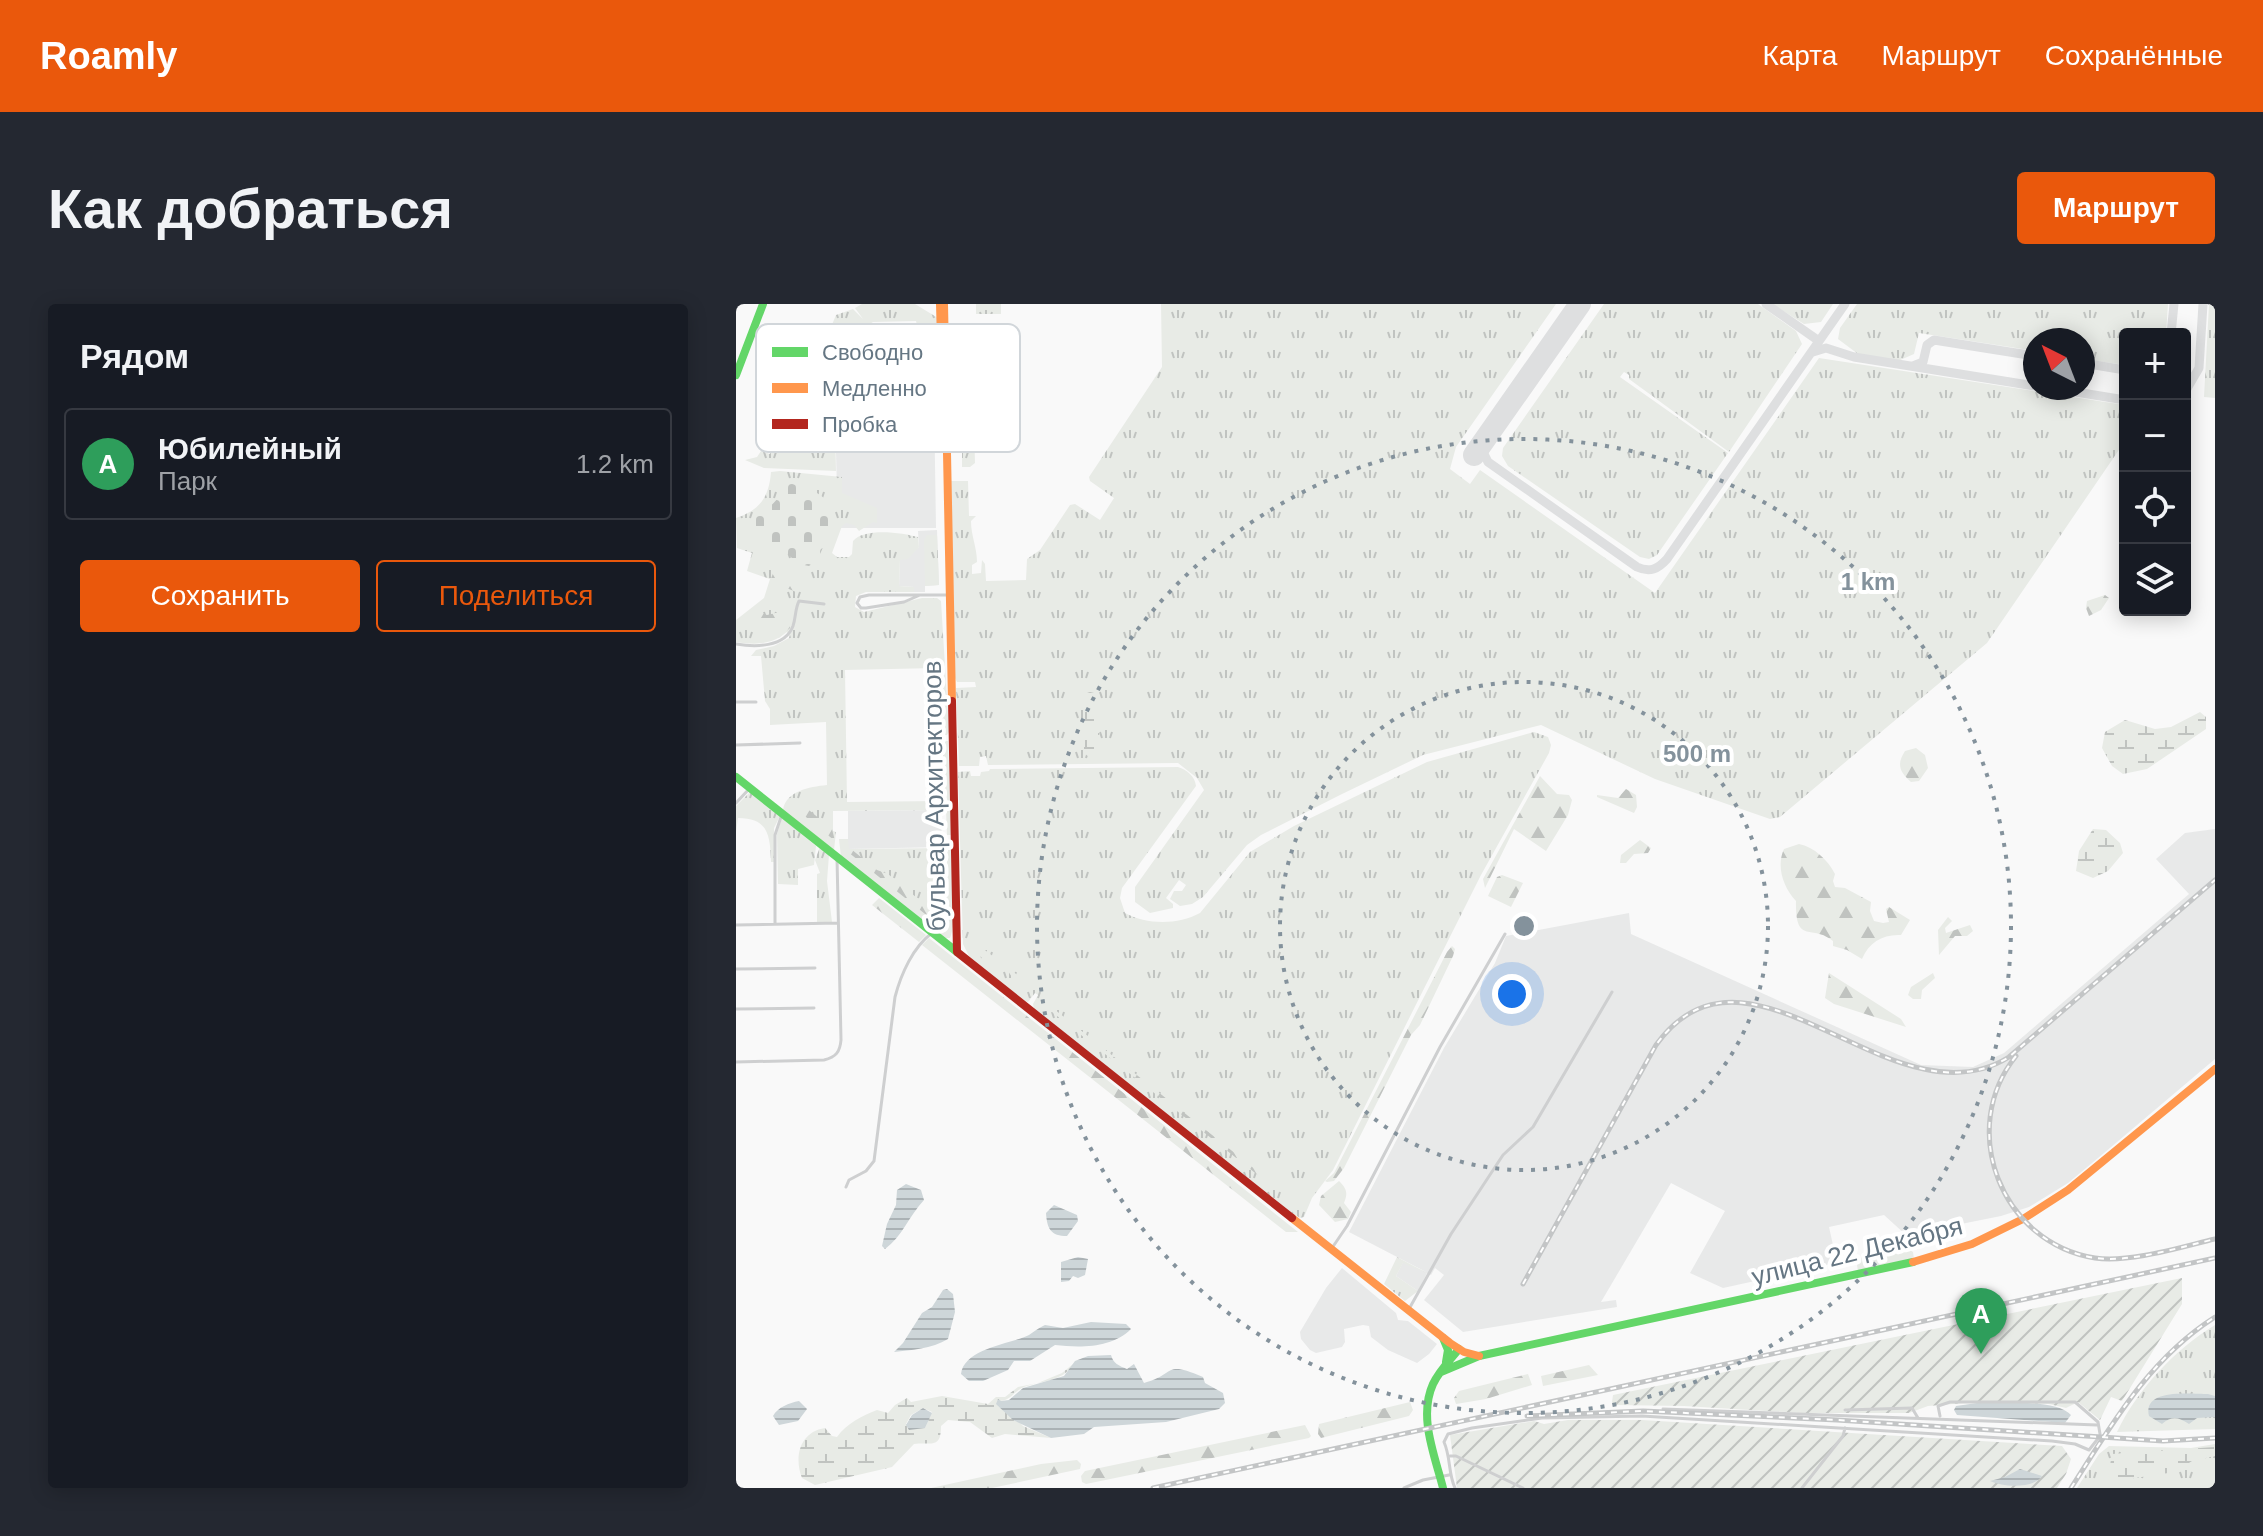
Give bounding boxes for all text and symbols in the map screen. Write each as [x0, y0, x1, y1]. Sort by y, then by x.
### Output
text: Roamly [40, 35, 177, 77]
text: Карта [1762, 40, 1837, 71]
text: Маршрут [1881, 40, 2001, 71]
text: Сохранённые [2045, 40, 2223, 71]
button: Маршрут [2017, 172, 2215, 244]
text: Как добраться [48, 177, 453, 240]
legend [756, 324, 1020, 452]
north arrow [2023, 328, 2095, 400]
map controls [2119, 328, 2191, 616]
button: + [2119, 328, 2191, 400]
text: Рядом [80, 337, 189, 375]
text: Свободно [822, 340, 923, 365]
text: Медленно [822, 376, 927, 401]
button: − [2119, 400, 2191, 472]
text: Пробка [822, 412, 898, 437]
text: Юбилейный [158, 432, 342, 465]
text: A [99, 449, 117, 479]
text: 1.2 km [576, 449, 654, 479]
text: Парк [158, 466, 217, 496]
button: locate [2119, 472, 2191, 544]
button: layers [2119, 544, 2191, 616]
button: Сохранить [80, 560, 360, 632]
button: Поделиться [376, 560, 656, 632]
text: 1 km [1841, 568, 1895, 595]
street label: бульвар Архитекторов [917, 660, 951, 932]
text: 500 m [1663, 740, 1731, 767]
centre of rings [1510, 912, 1538, 940]
your location [1492, 974, 1532, 1014]
street label: улица 22 Декабря [1748, 1210, 1966, 1292]
pin: A [1955, 1288, 2007, 1354]

